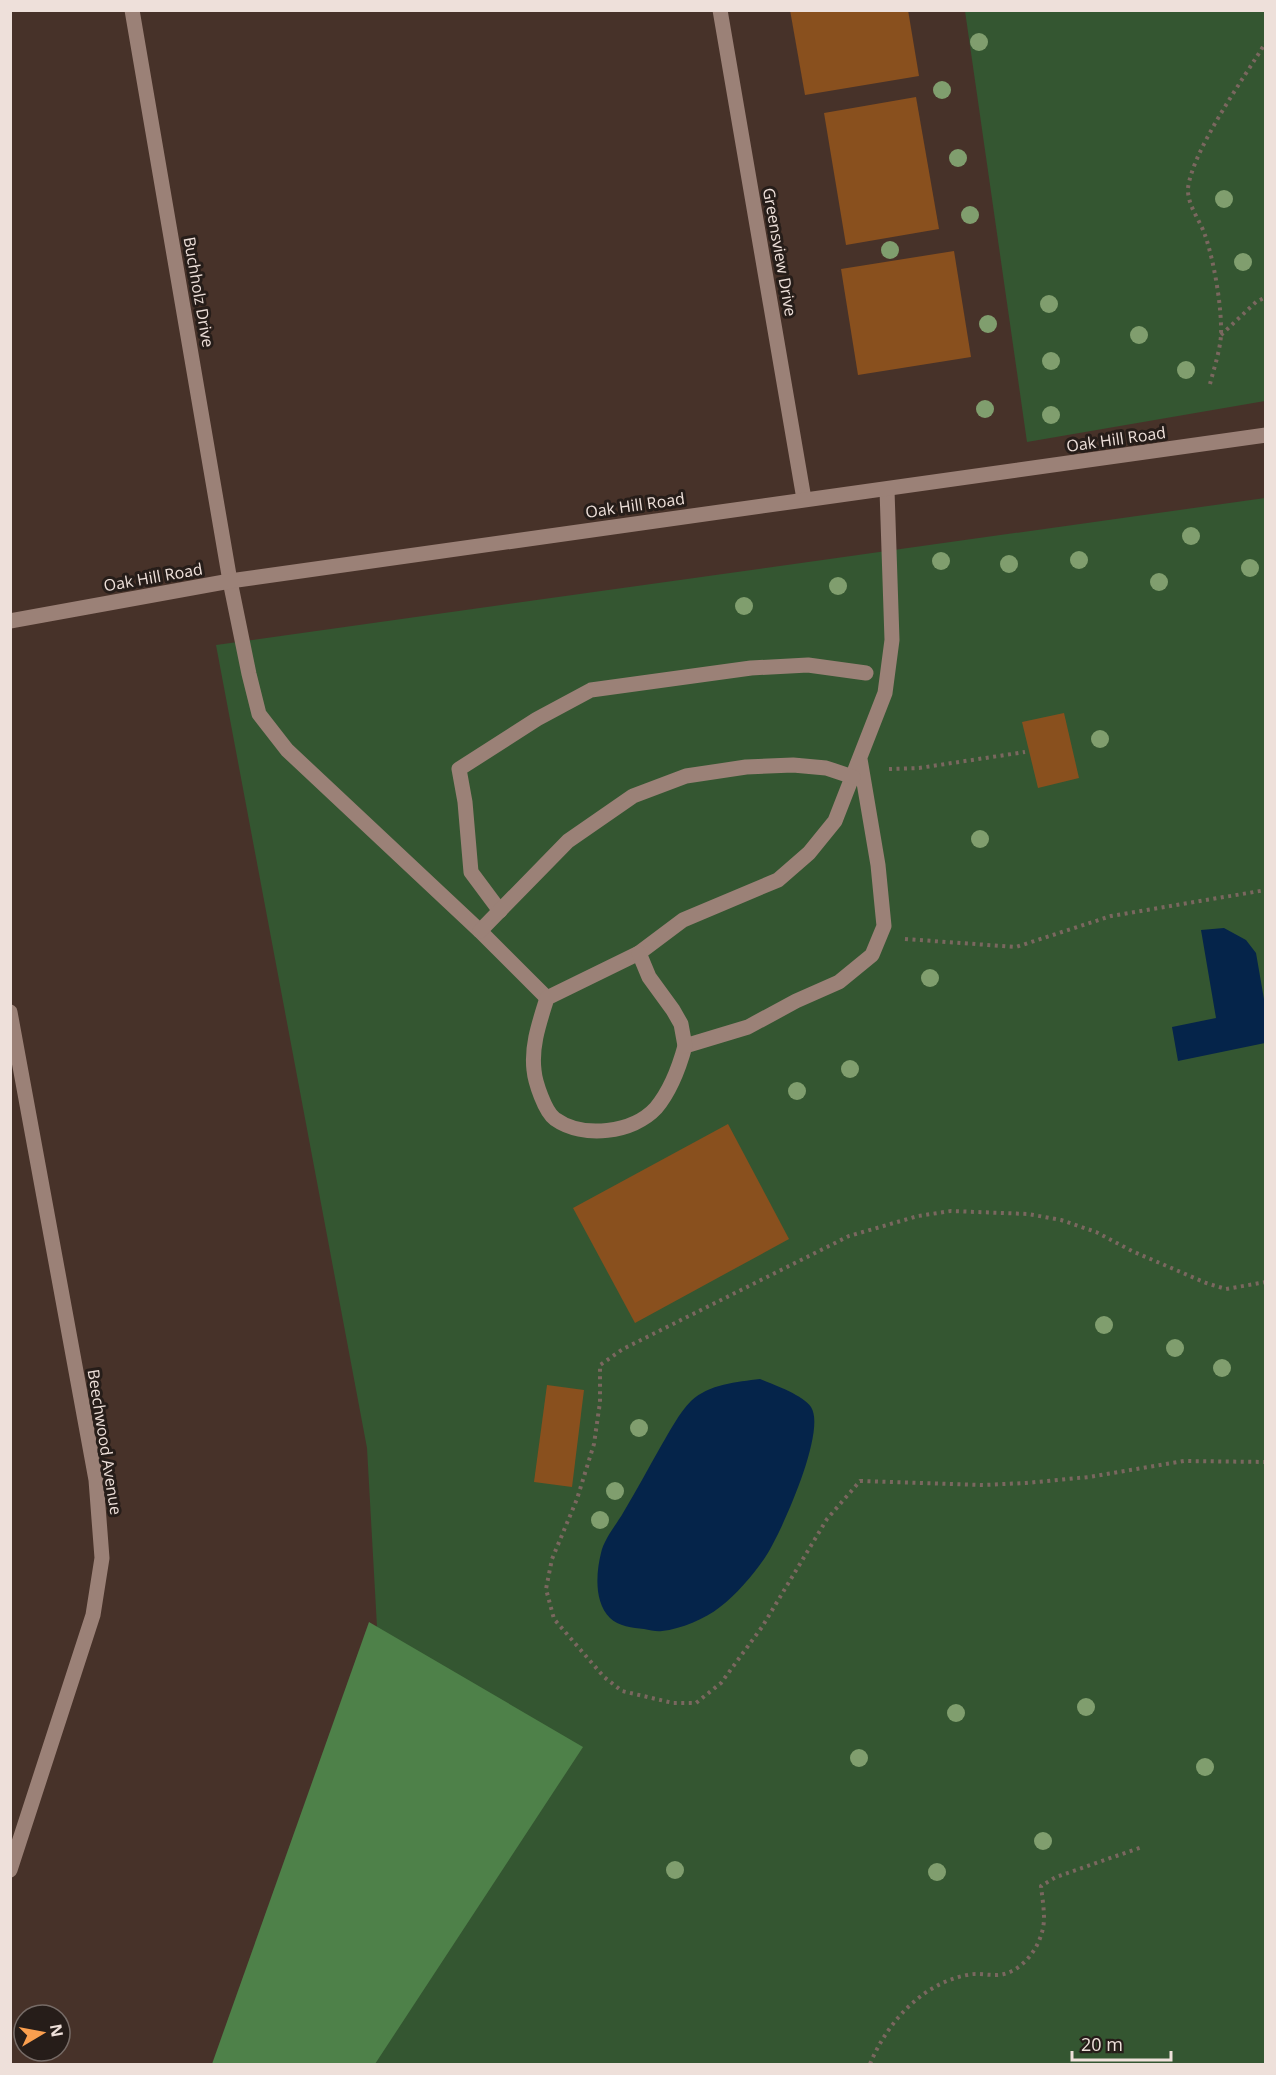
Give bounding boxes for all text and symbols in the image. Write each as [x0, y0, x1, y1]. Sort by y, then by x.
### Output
street label: Greensview Drive [758, 186, 802, 318]
street label: Buchholz Drive [178, 235, 220, 349]
street label: Oak Hill Road [1065, 421, 1167, 457]
street label: Oak Hill Road [584, 487, 686, 523]
street label: Oak Hill Road [102, 557, 204, 597]
street label: Beechwood Avenue [83, 1368, 127, 1516]
north arrow [12, 2003, 72, 2063]
text: N [45, 2022, 69, 2039]
scale bar [1072, 2024, 1171, 2062]
text: 20 m [1081, 2032, 1123, 2056]

